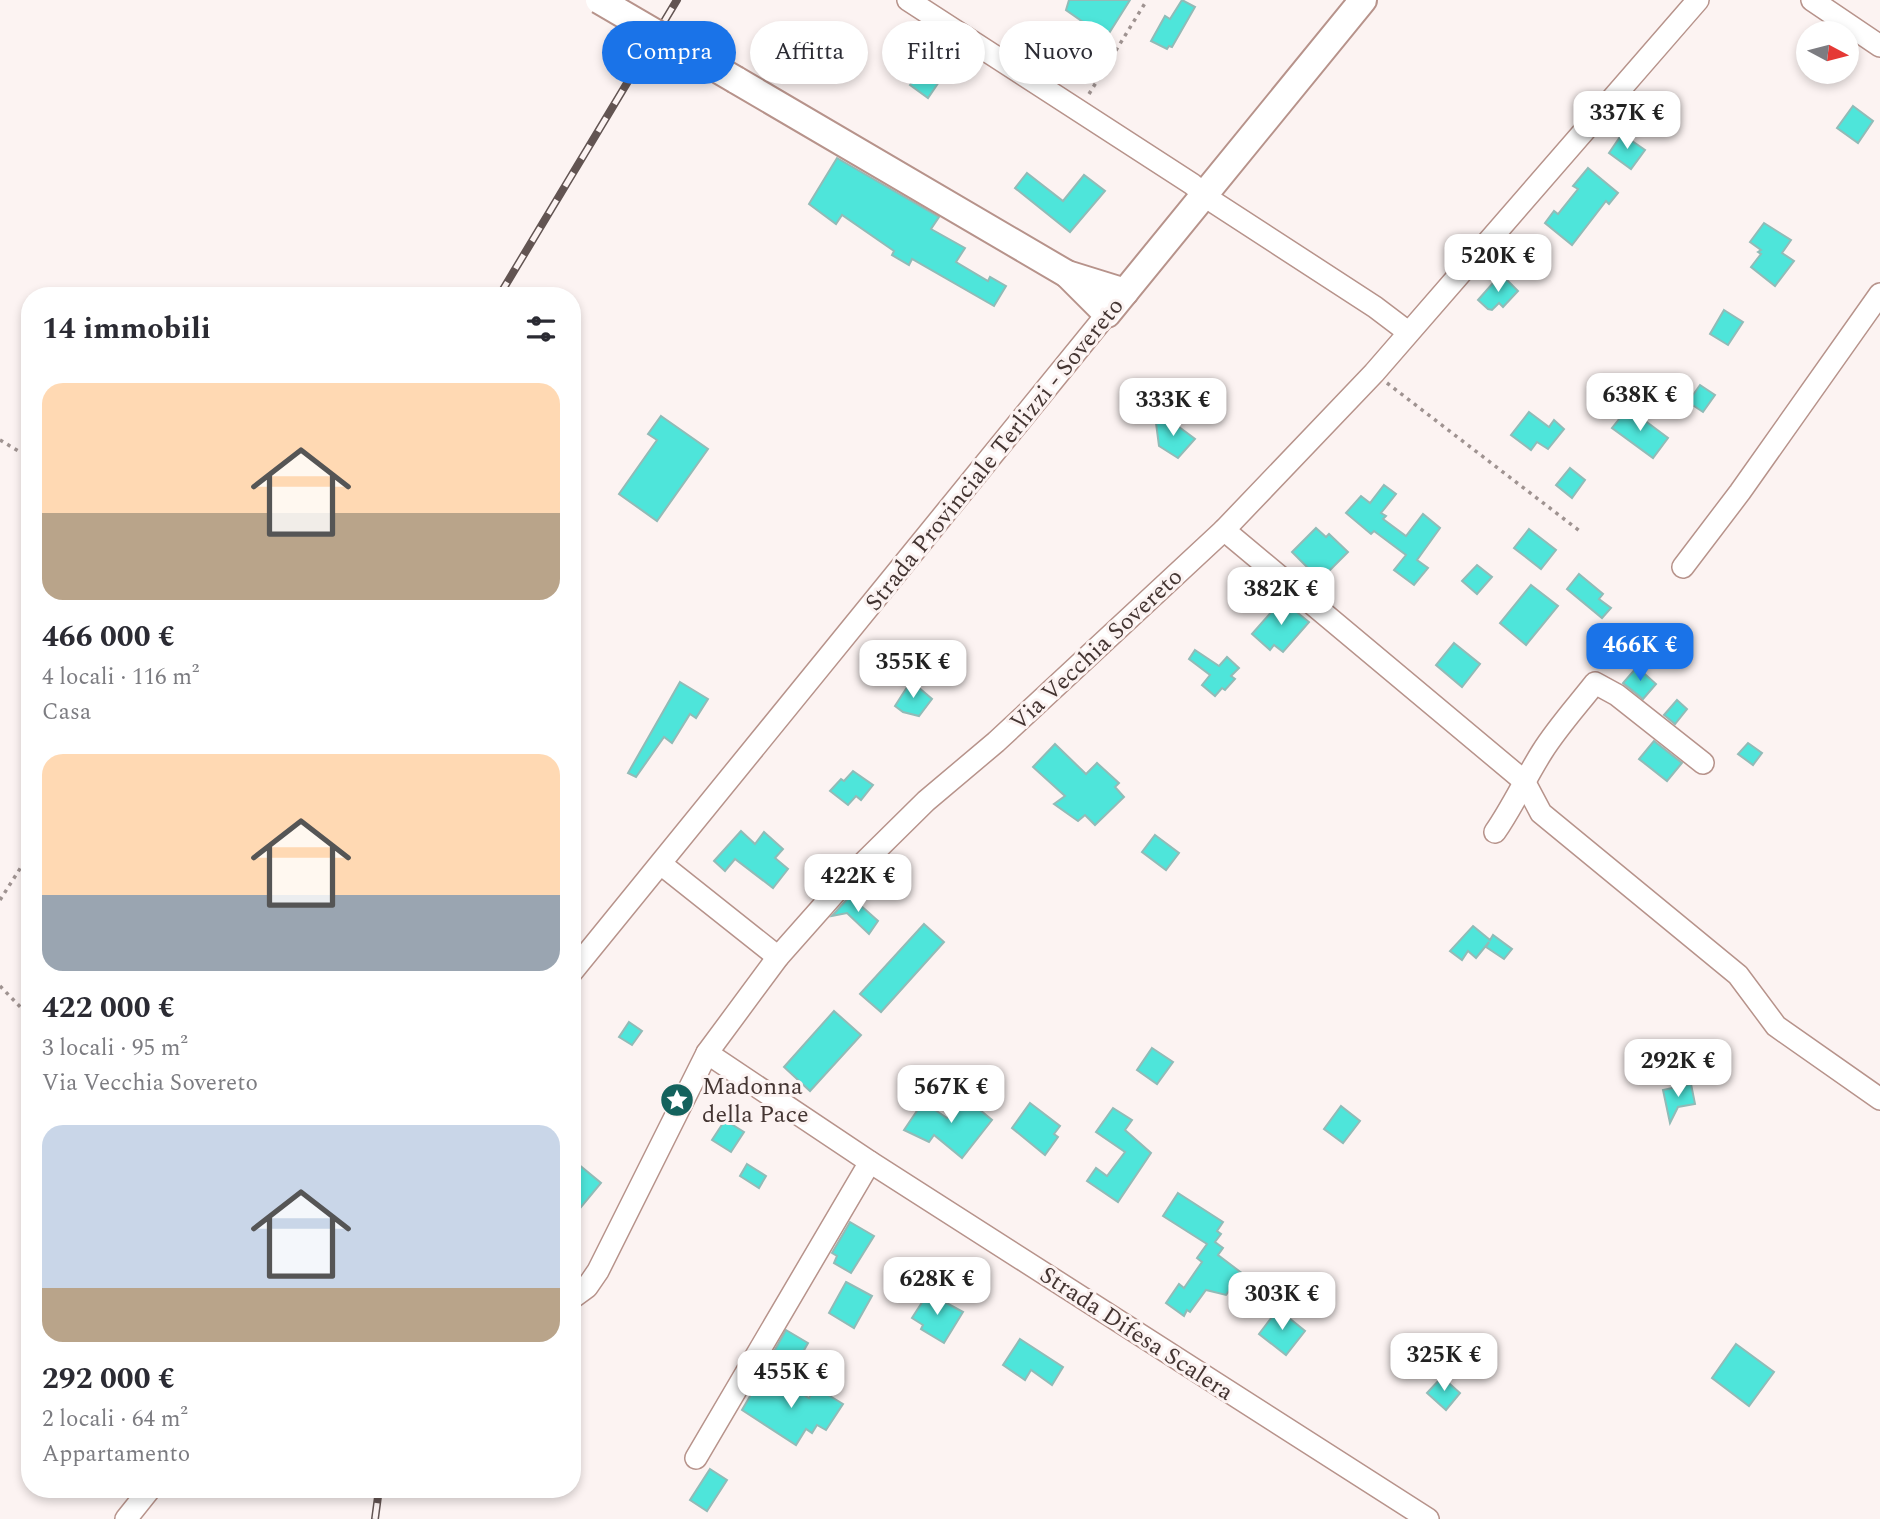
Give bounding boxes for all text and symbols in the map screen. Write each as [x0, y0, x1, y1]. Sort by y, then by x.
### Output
chip: Compra [602, 21, 736, 84]
chip: Affitta [750, 21, 868, 84]
chip: Filtri [882, 21, 985, 84]
chip: Nuovo [999, 21, 1117, 84]
north arrow [1796, 21, 1858, 84]
map controls [1796, 21, 1859, 84]
pin: 337K € [1570, 92, 1684, 151]
text: 337K € [1589, 96, 1665, 131]
pin: 520K € [1441, 234, 1555, 294]
text: 520K € [1460, 239, 1536, 274]
street label: Strada Provinciale Terlizzi - Sovereto [857, 290, 1133, 619]
text: 14 immobili [42, 306, 211, 352]
icon: filters [522, 310, 560, 348]
pin: 638K € [1583, 374, 1697, 433]
pin: 333K € [1116, 378, 1230, 438]
text: 638K € [1602, 378, 1678, 413]
text: 333K € [1135, 383, 1211, 418]
icon: home [238, 429, 364, 555]
street label: Via Vecchia Sovereto [1002, 560, 1191, 740]
pin: 382K € [1224, 568, 1338, 627]
text: 382K € [1243, 572, 1319, 607]
text: 466 000 € [42, 614, 175, 660]
pin: 466K € [1583, 624, 1697, 683]
text: 466K € [1602, 628, 1678, 663]
pin: 355K € [856, 640, 970, 700]
text: 355K € [875, 645, 951, 680]
text: 4 locali · 116 m² [42, 660, 199, 695]
text: Casa [42, 695, 91, 730]
icon: home [238, 800, 364, 926]
pin: 422K € [801, 855, 915, 914]
text: 422K € [820, 859, 896, 894]
text: 422 000 € [42, 985, 175, 1031]
text: 3 locali · 95 m² [42, 1031, 188, 1066]
pin: 292K € [1621, 1040, 1735, 1099]
text: 292K € [1640, 1044, 1716, 1079]
text: Via Vecchia Sovereto [42, 1066, 258, 1101]
pin: 567K € [894, 1066, 1008, 1125]
place label: Madonna della Pace [702, 1069, 809, 1133]
text: 567K € [913, 1070, 989, 1105]
place icon: Madonna della Pace [658, 1081, 696, 1119]
icon: home [238, 1171, 364, 1297]
street label: Strada Difesa Scalera [1032, 1257, 1241, 1410]
pin: 628K € [880, 1258, 994, 1317]
text: 628K € [899, 1262, 975, 1297]
pin: 303K € [1225, 1272, 1339, 1332]
text: 303K € [1244, 1277, 1320, 1312]
pin: 325K € [1387, 1334, 1501, 1393]
text: 325K € [1406, 1338, 1482, 1373]
pin: 455K € [734, 1350, 848, 1410]
text: 455K € [753, 1355, 829, 1390]
text: 292 000 € [42, 1356, 175, 1402]
text: 2 locali · 64 m² [42, 1402, 188, 1437]
text: Appartamento [42, 1437, 190, 1472]

